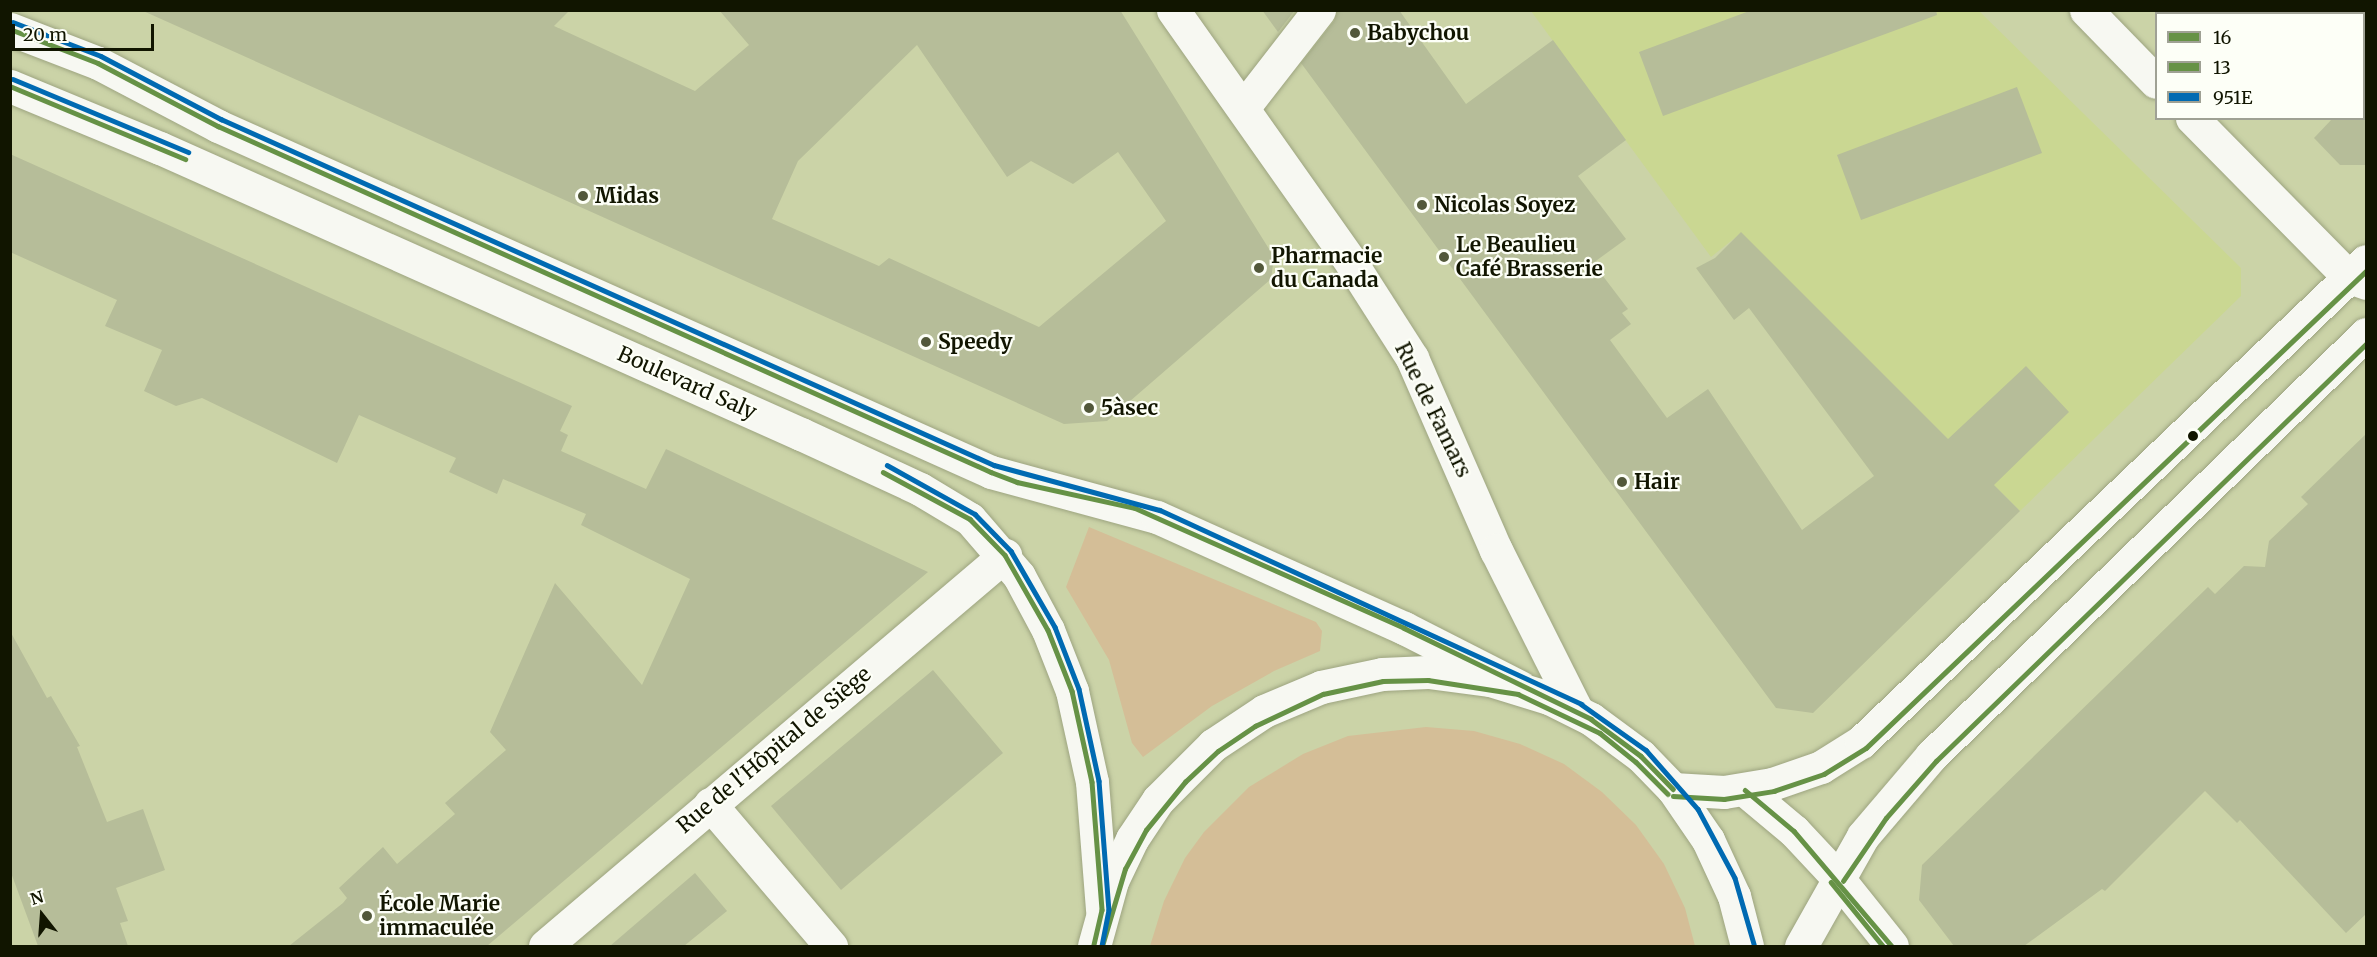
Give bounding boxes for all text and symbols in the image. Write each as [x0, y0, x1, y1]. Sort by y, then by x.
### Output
scale bar [15, 12, 158, 50]
legend [2155, 12, 2365, 120]
place label: Babychou [1367, 20, 1469, 46]
text: 20 m [23, 23, 67, 46]
marker: Babychou [1348, 26, 1362, 40]
text: 16 [2213, 26, 2231, 49]
text: 13 [2213, 56, 2231, 79]
text: 951E [2213, 86, 2252, 109]
place label: Midas [595, 183, 659, 209]
marker: Midas [576, 189, 590, 203]
place label: Nicolas Soyez [1434, 192, 1575, 218]
marker: Nicolas Soyez [1415, 198, 1429, 212]
place label: Le Beaulieu Café Brasserie [1456, 232, 1603, 282]
place label: Pharmacie du Canada [1271, 243, 1382, 293]
marker: Le Beaulieu Café Brasserie [1437, 250, 1451, 264]
marker: Pharmacie du Canada [1252, 261, 1266, 275]
place label: Speedy [938, 329, 1013, 355]
marker: Speedy [919, 335, 933, 349]
street label: Rue de Famars [1389, 338, 1477, 482]
street label: Boulevard Saly [614, 341, 760, 425]
place label: 5àsec [1101, 395, 1158, 421]
marker: 5àsec [1082, 401, 1096, 415]
unlabelled marker [2187, 430, 2199, 442]
place label: Hair [1634, 469, 1680, 495]
marker: Hair [1615, 475, 1629, 489]
street label: Rue de l'Hôpital de Siège [672, 661, 876, 839]
north arrow [12, 885, 72, 945]
text: N [28, 886, 46, 909]
place label: École Marie immaculée [379, 891, 500, 941]
marker: École Marie immaculée [360, 909, 374, 923]

